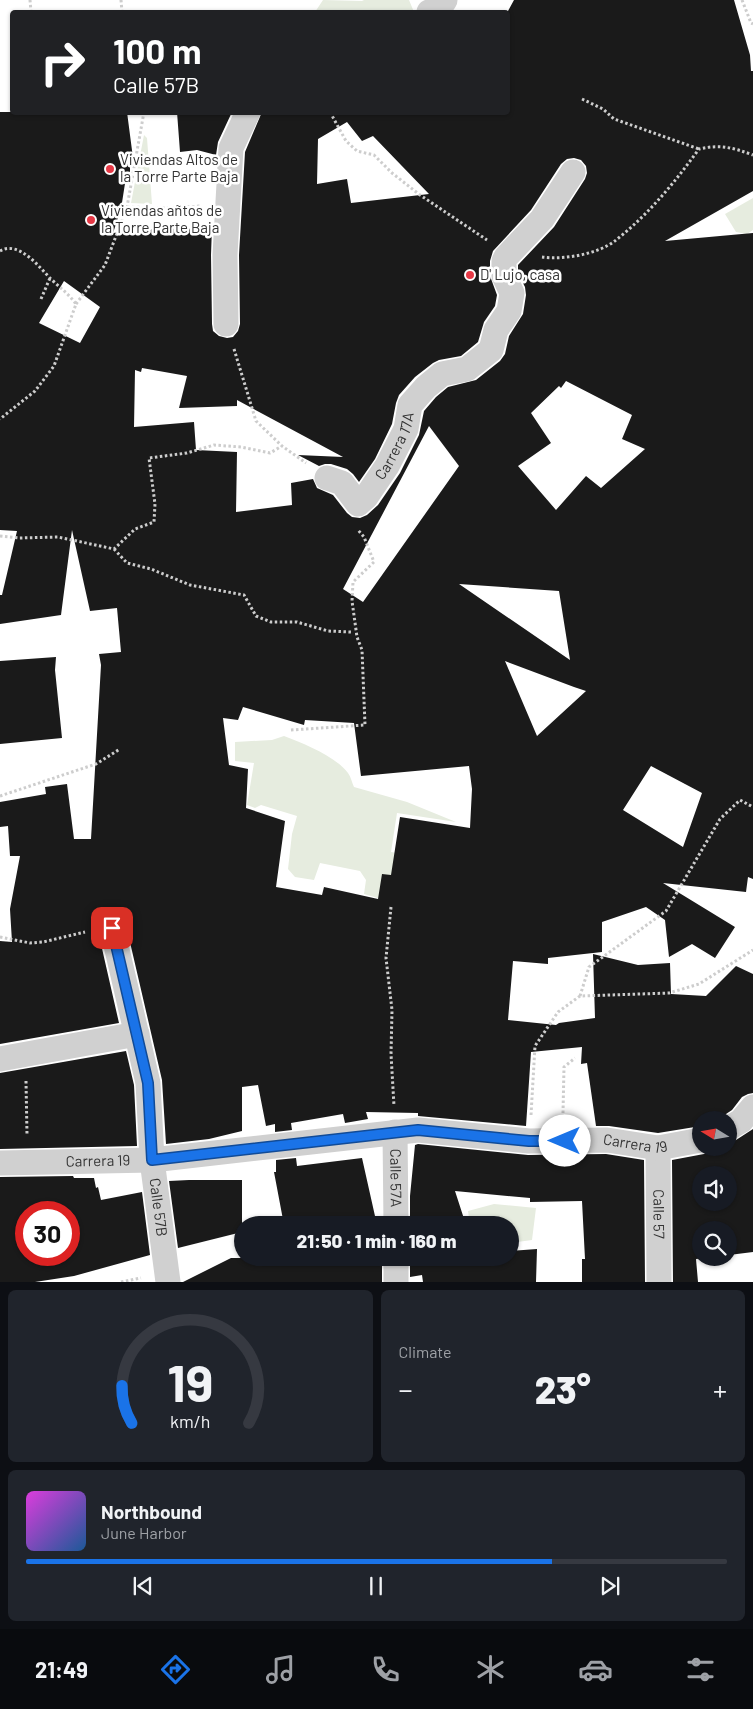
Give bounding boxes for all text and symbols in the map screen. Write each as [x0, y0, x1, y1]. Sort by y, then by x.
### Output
text: 100 m [113, 29, 202, 71]
icon: right [30, 30, 95, 95]
text: Calle 57B [113, 71, 199, 97]
place label: Viviendas Altos de la Torre Parte Baja [120, 150, 238, 185]
marker: Viviendas Altos de la Torre Parte Baja [104, 163, 116, 175]
place label: Viviendas añtos de la Torre Parte Baja [101, 201, 222, 236]
marker: Viviendas añtos de la Torre Parte Baja [85, 214, 97, 226]
place label: D' Lujo, casa [480, 265, 560, 283]
marker: D' Lujo, casa [464, 269, 476, 281]
street label: Carrera 17A [370, 411, 417, 483]
pin [91, 907, 133, 949]
icon: arrive [98, 914, 126, 942]
north arrow [692, 1111, 738, 1156]
map controls [692, 1111, 737, 1266]
position arrow [538, 1114, 590, 1166]
street label: Carrera 19 [602, 1130, 669, 1156]
street label: Calle 57A [387, 1149, 406, 1207]
street label: Carrera 19 [65, 1150, 131, 1170]
button: sound [692, 1166, 737, 1211]
street label: Calle 57B [146, 1177, 172, 1238]
street label: Calle 57 [650, 1189, 669, 1239]
speed limit sign: 30 [15, 1201, 80, 1266]
button: search [692, 1221, 737, 1266]
text: 21:50 · 1 min · 160 m [297, 1229, 456, 1252]
text: Climate [399, 1342, 451, 1361]
text: 19 [167, 1350, 213, 1412]
text: 23° [535, 1366, 591, 1412]
text: − [399, 1372, 413, 1406]
text: + [713, 1372, 727, 1406]
text: km/h [170, 1410, 210, 1432]
text: Northbound [101, 1500, 202, 1523]
text: June Harbor [101, 1523, 187, 1542]
icon: previous [129, 1572, 157, 1600]
icon: pause [362, 1572, 390, 1600]
icon: next [596, 1572, 624, 1600]
icon: directions [158, 1652, 193, 1687]
icon: music [263, 1652, 298, 1687]
icon: phone [368, 1652, 403, 1687]
icon: climate [473, 1652, 508, 1687]
icon: car [578, 1652, 613, 1687]
icon: filters [683, 1652, 718, 1687]
text: 21:49 [35, 1656, 88, 1682]

